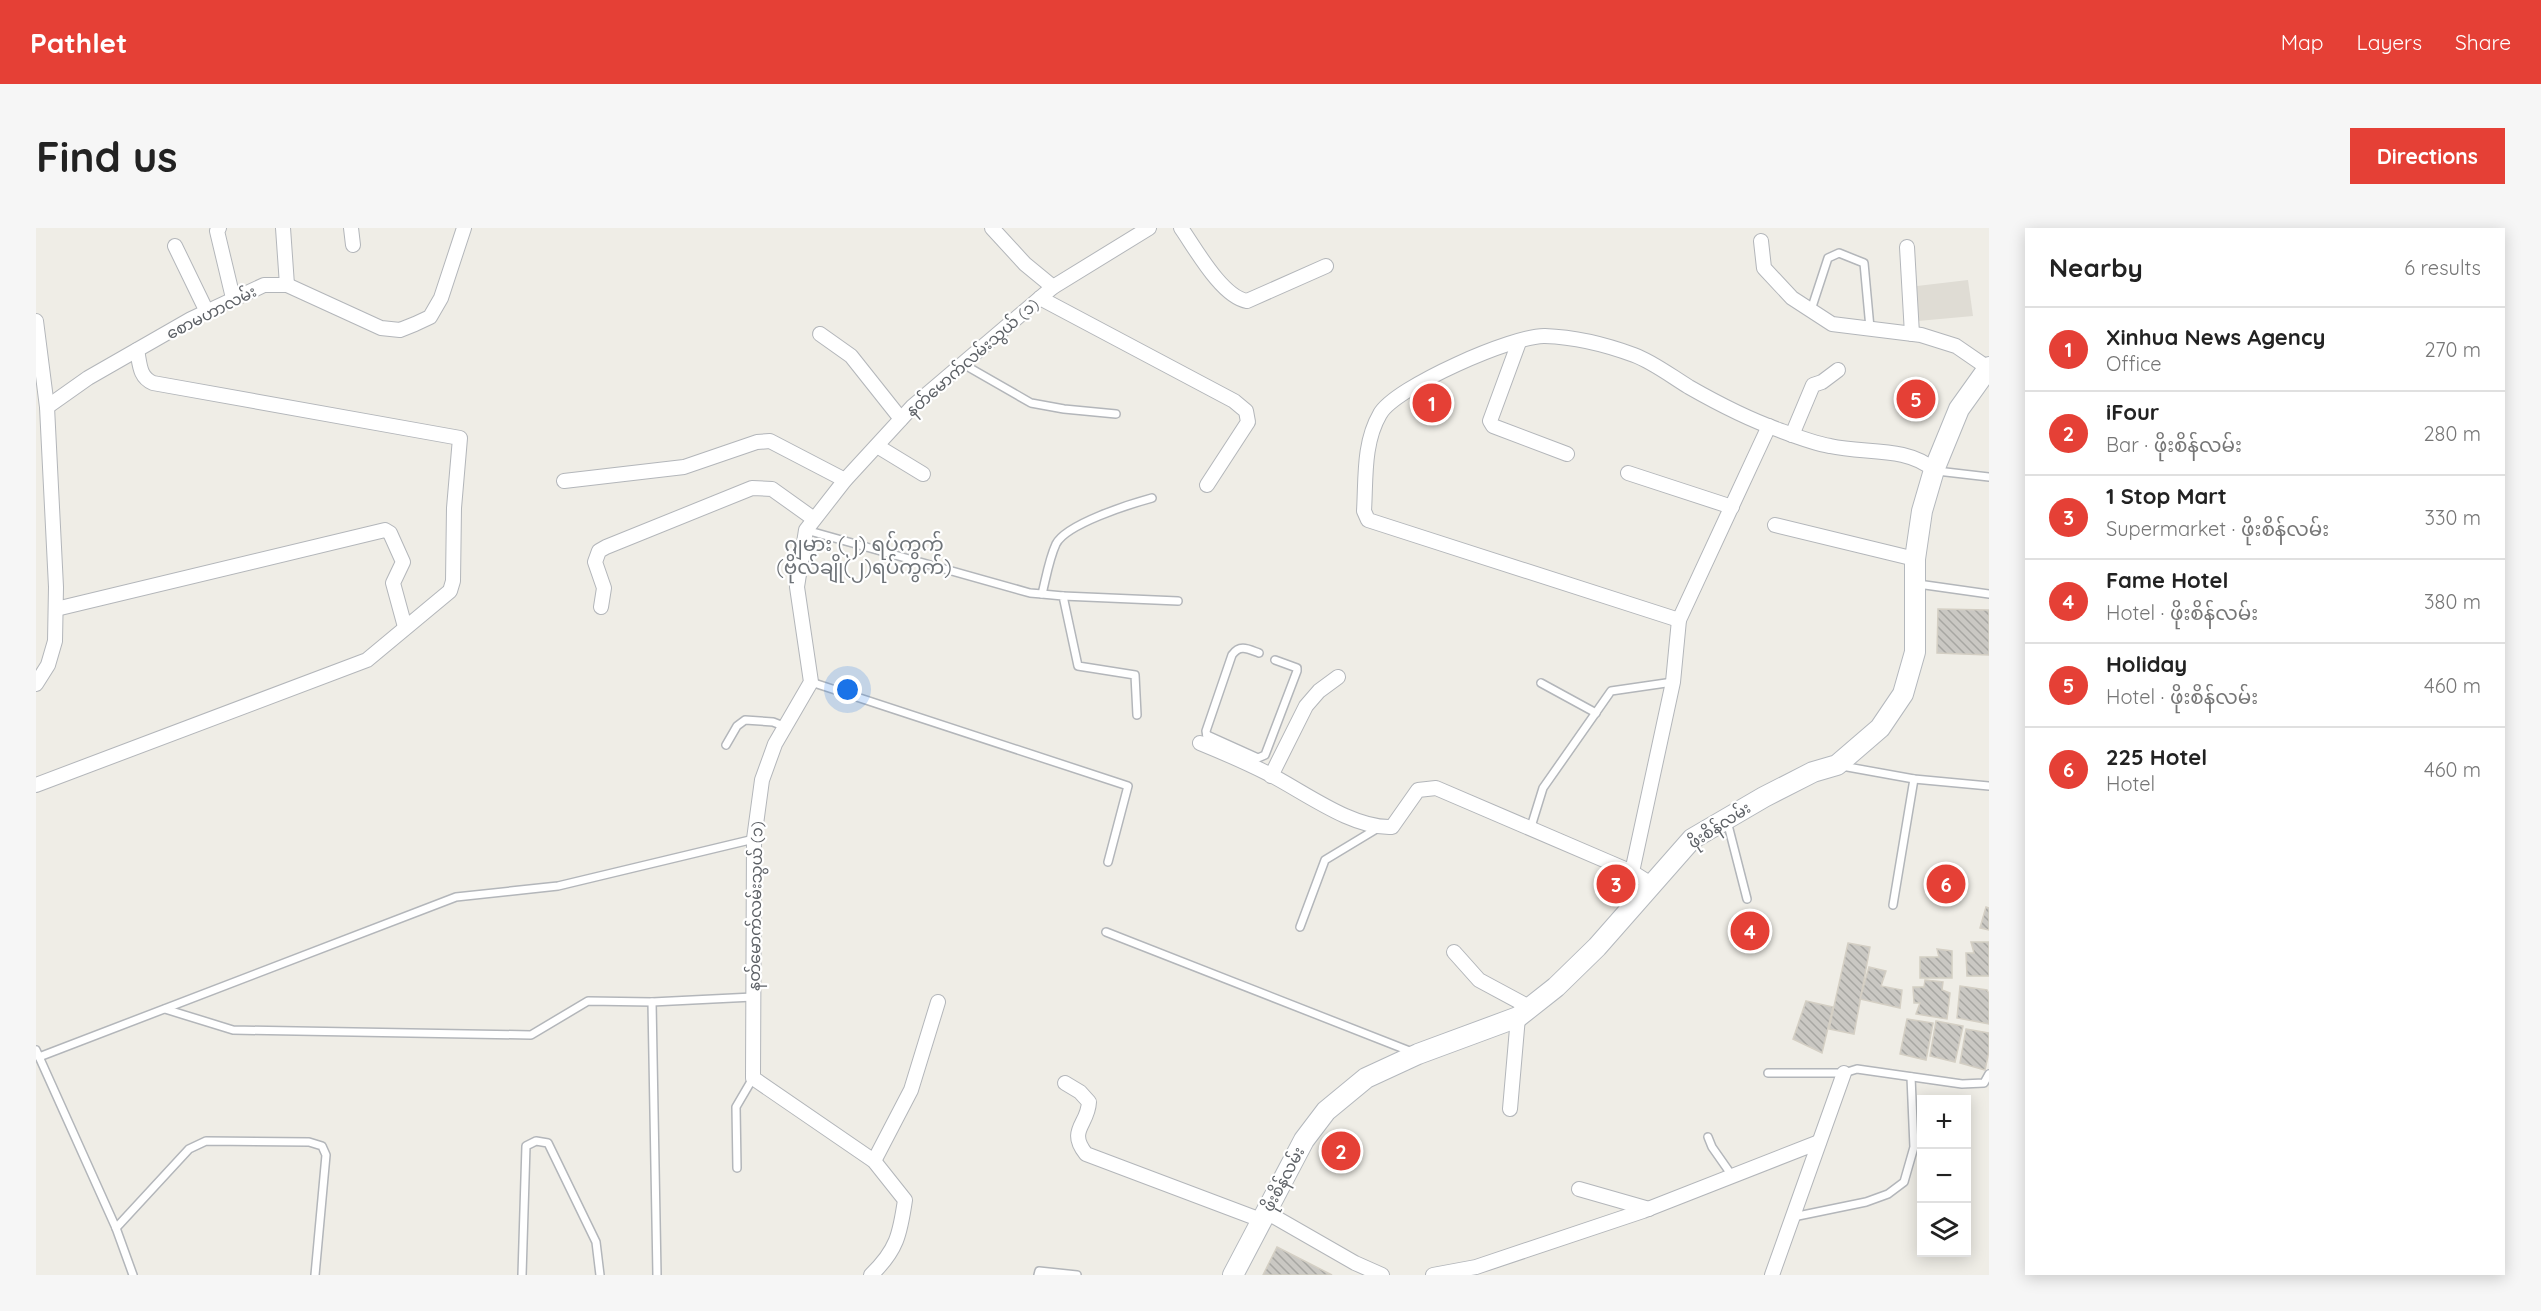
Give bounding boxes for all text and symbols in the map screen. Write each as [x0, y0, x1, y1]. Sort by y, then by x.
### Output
text: Pathlet [30, 25, 127, 60]
text: Map [2281, 29, 2324, 55]
text: Layers [2357, 29, 2422, 55]
text: Share [2455, 29, 2511, 55]
button: Directions [2350, 128, 2505, 184]
text: Find us [36, 130, 178, 183]
text: Nearby [2049, 251, 2143, 284]
text: 6 results [2404, 255, 2481, 280]
street label: စောမဟာလမ်း [162, 280, 259, 343]
street label: နတ်မောက်လမ်းသွယ် (၁) [901, 293, 1045, 423]
text: Xinhua News Agency [2106, 323, 2325, 351]
text: 1 [2065, 337, 2072, 362]
text: 270 m [2424, 337, 2481, 362]
text: Office [2106, 351, 2162, 376]
pin: 5 [1896, 376, 1936, 422]
pin: 1 [1412, 380, 1452, 426]
text: iFour [2106, 398, 2159, 426]
text: 2 [2063, 421, 2074, 446]
text: 280 m [2424, 421, 2481, 446]
text: Bar · ဖိုးစိန်လမ်း [2106, 432, 2242, 457]
text: 1 Stop Mart [2106, 482, 2227, 510]
text: 3 [2063, 505, 2074, 530]
text: 330 m [2424, 505, 2481, 530]
text: Supermarket · ဖိုးစိန်လမ်း [2106, 516, 2329, 541]
district label: ဂျမား (၂) ရပ်ကွက် (ဗိုလ်ချို(၂)ရပ်ကွက်) [776, 530, 952, 584]
text: Fame Hotel [2106, 566, 2229, 594]
text: 4 [2063, 589, 2074, 614]
text: 380 m [2424, 589, 2481, 614]
text: Hotel · ဖိုးစိန်လမ်း [2106, 600, 2258, 625]
text: Holiday [2106, 650, 2187, 678]
text: 5 [2063, 673, 2074, 698]
text: 460 m [2424, 673, 2481, 698]
your location [833, 675, 862, 704]
text: Hotel · ဖိုးစိန်လမ်း [2106, 684, 2258, 709]
text: 225 Hotel [2106, 743, 2207, 771]
text: 6 [2063, 757, 2074, 782]
text: 460 m [2424, 757, 2481, 782]
text: Hotel [2106, 771, 2155, 796]
street label: ဖိုးစိန်လမ်း [1683, 797, 1757, 857]
street label: နတ်မောက်လမ်းသွယ် (၁) [743, 821, 770, 991]
pin: 3 [1596, 862, 1636, 906]
pin: 6 [1926, 862, 1966, 906]
pin: 4 [1730, 908, 1770, 954]
map controls [1917, 1095, 1971, 1257]
button: + [1917, 1095, 1971, 1149]
pin: 2 [1322, 1128, 1360, 1174]
street label: ဖိုးစိန်လမ်း [1257, 1143, 1313, 1217]
button: − [1917, 1149, 1971, 1203]
button: layers [1917, 1203, 1971, 1257]

